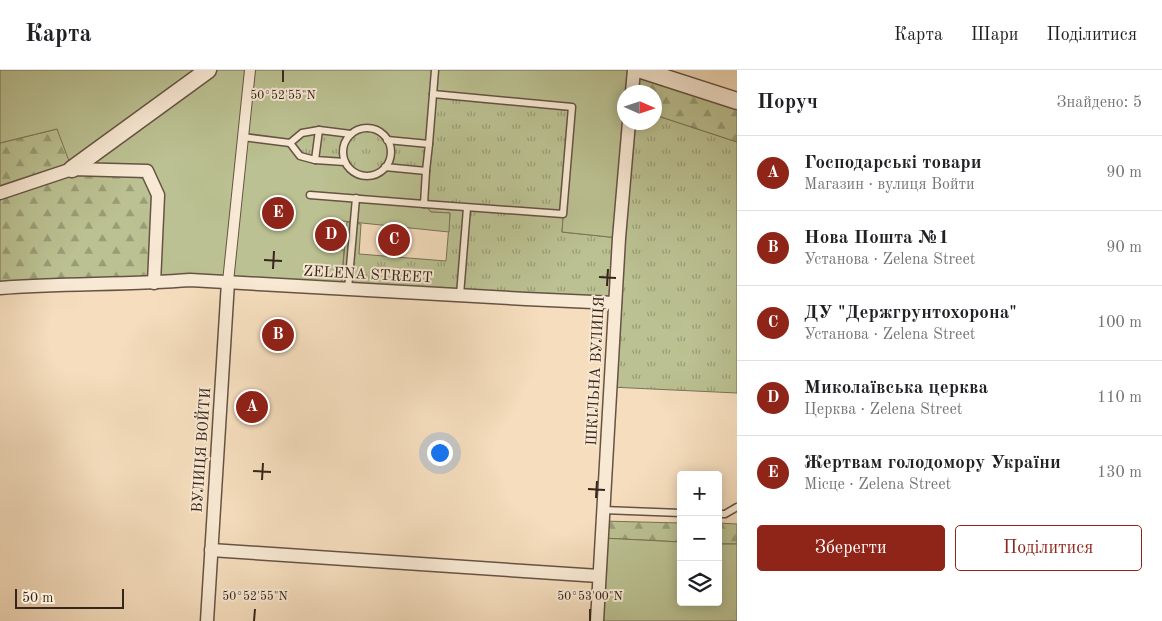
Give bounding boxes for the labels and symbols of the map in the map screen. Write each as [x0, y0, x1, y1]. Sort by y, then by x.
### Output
north arrow [617, 85, 662, 130]
text: 50°52'55"N [250, 89, 316, 102]
pin: E [262, 194, 294, 232]
pin: D [315, 216, 347, 254]
pin: C [378, 221, 410, 259]
street label: ZELENA STREET [303, 265, 433, 286]
street label: ШКІЛЬНА ВУЛИЦЯ [585, 296, 608, 446]
pin: B [262, 316, 294, 354]
street label: ВУЛИЦЯ ВОЙТИ [187, 387, 214, 513]
pin: A [236, 388, 268, 426]
your location [427, 440, 453, 466]
scale bar [15, 586, 124, 609]
text: 50°52'55"N [222, 590, 288, 603]
text: 50°53'00"N [557, 590, 623, 603]

